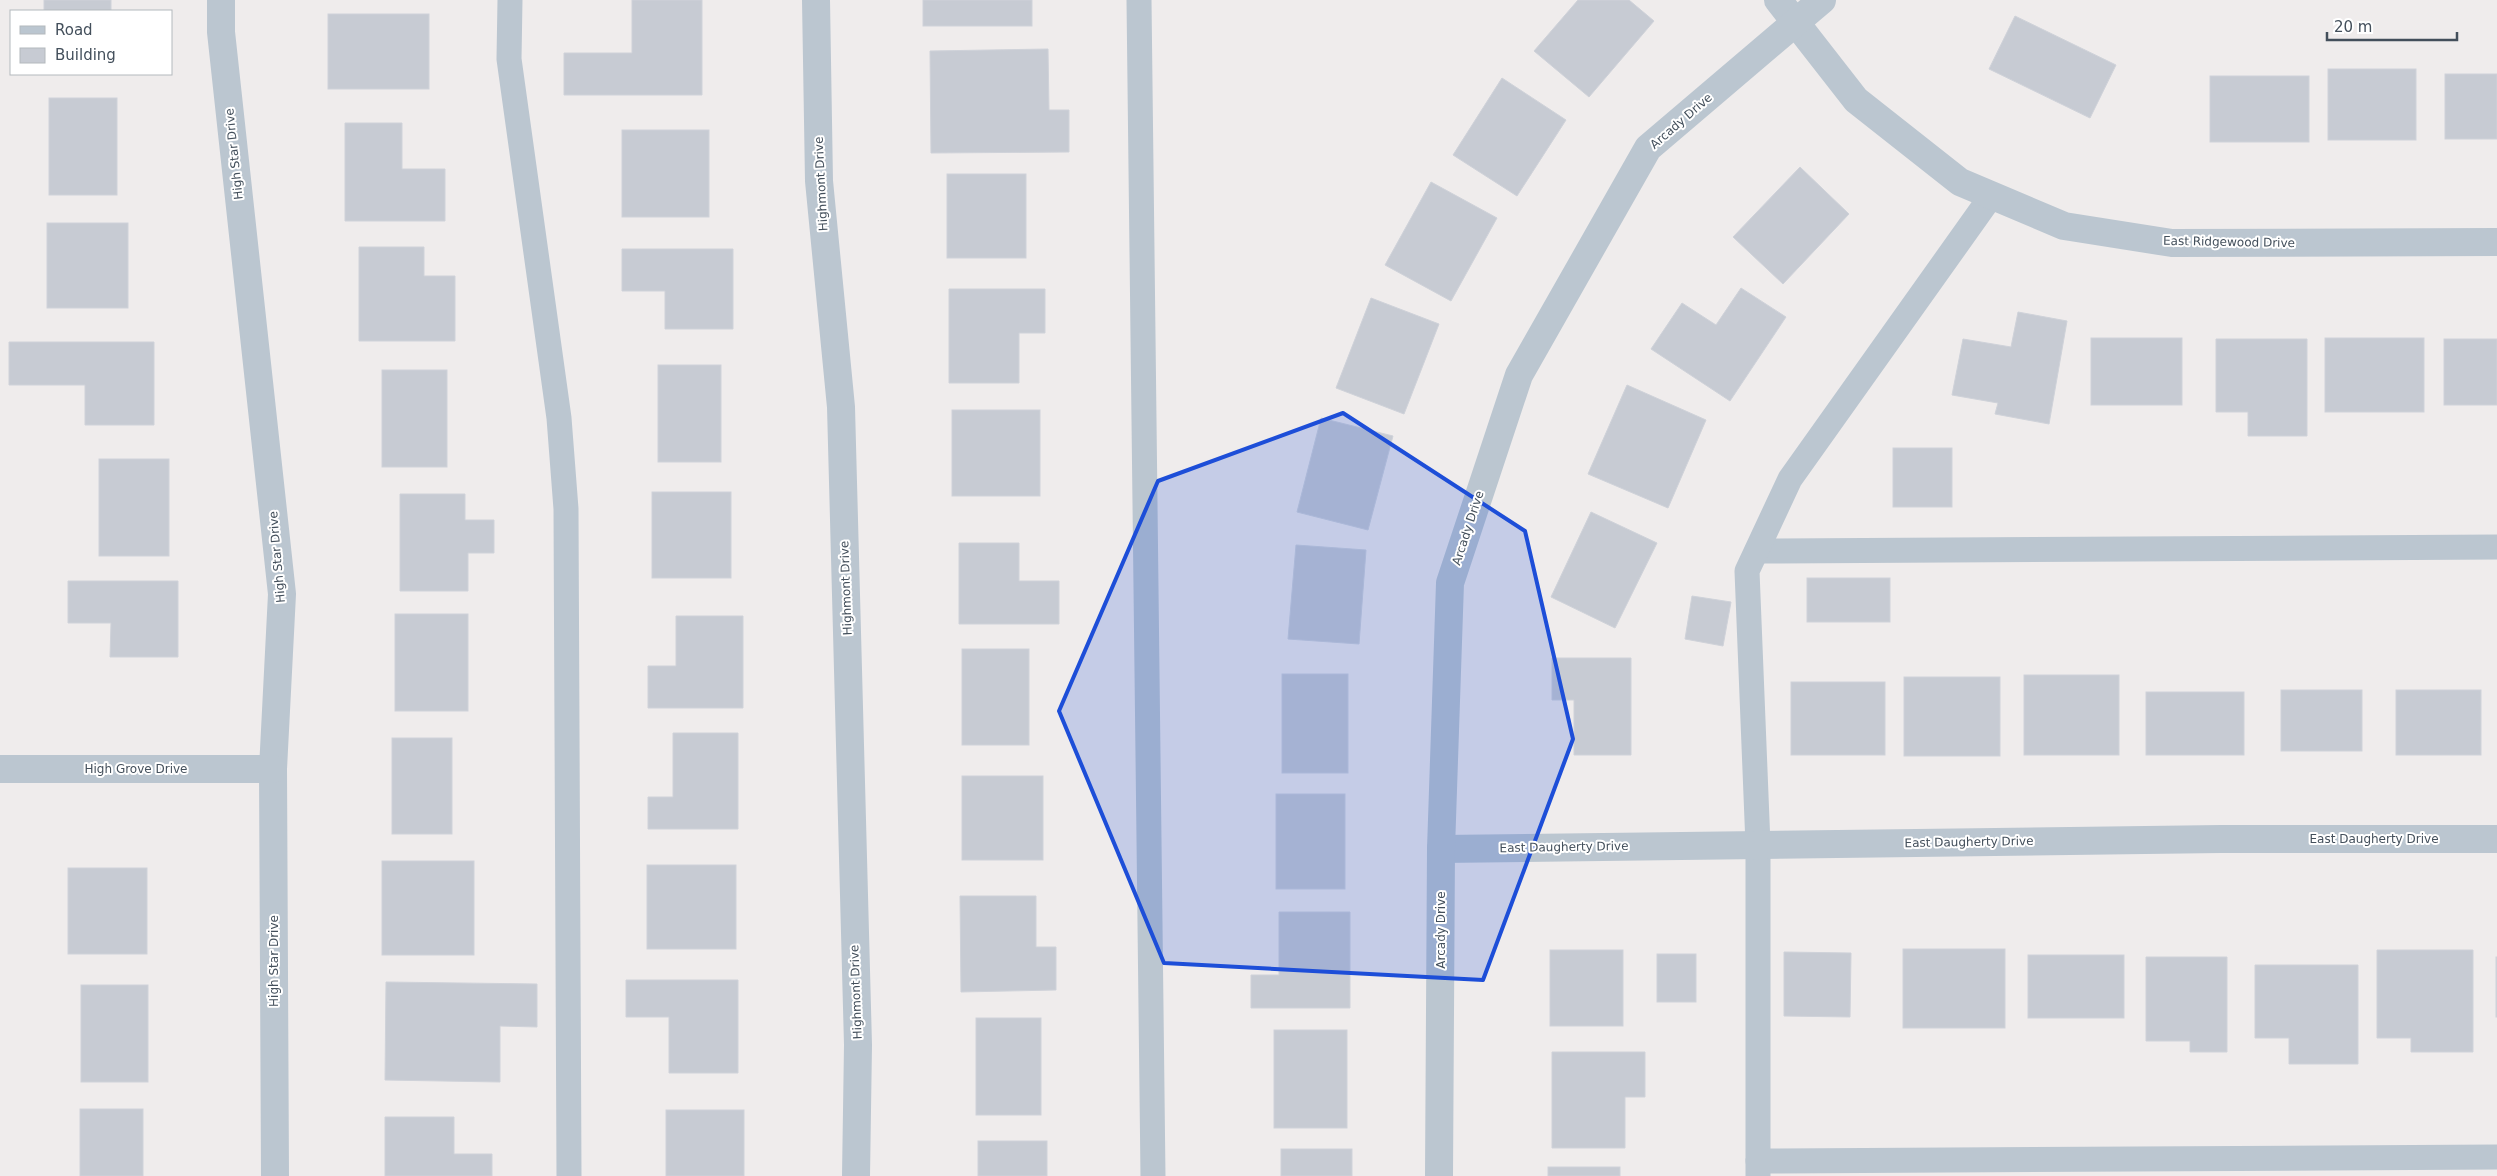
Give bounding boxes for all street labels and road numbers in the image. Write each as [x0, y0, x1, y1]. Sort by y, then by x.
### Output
street label: Arcady Drive [1647, 90, 1715, 152]
street label: High Star Drive [222, 108, 246, 200]
street label: Highmont Drive [812, 136, 830, 232]
street label: East Ridgewood Drive [2163, 234, 2295, 250]
street label: Arcady Drive [1449, 489, 1487, 567]
street label: High Star Drive [266, 511, 288, 603]
street label: Highmont Drive [837, 540, 855, 636]
street label: High Grove Drive [85, 762, 188, 776]
street label: East Daugherty Drive [2309, 832, 2439, 846]
street label: East Daugherty Drive [1904, 834, 2034, 850]
street label: East Daugherty Drive [1499, 839, 1629, 855]
street label: Arcady Drive [1434, 891, 1448, 969]
street label: High Star Drive [267, 915, 281, 1007]
street label: Highmont Drive [847, 944, 865, 1040]

